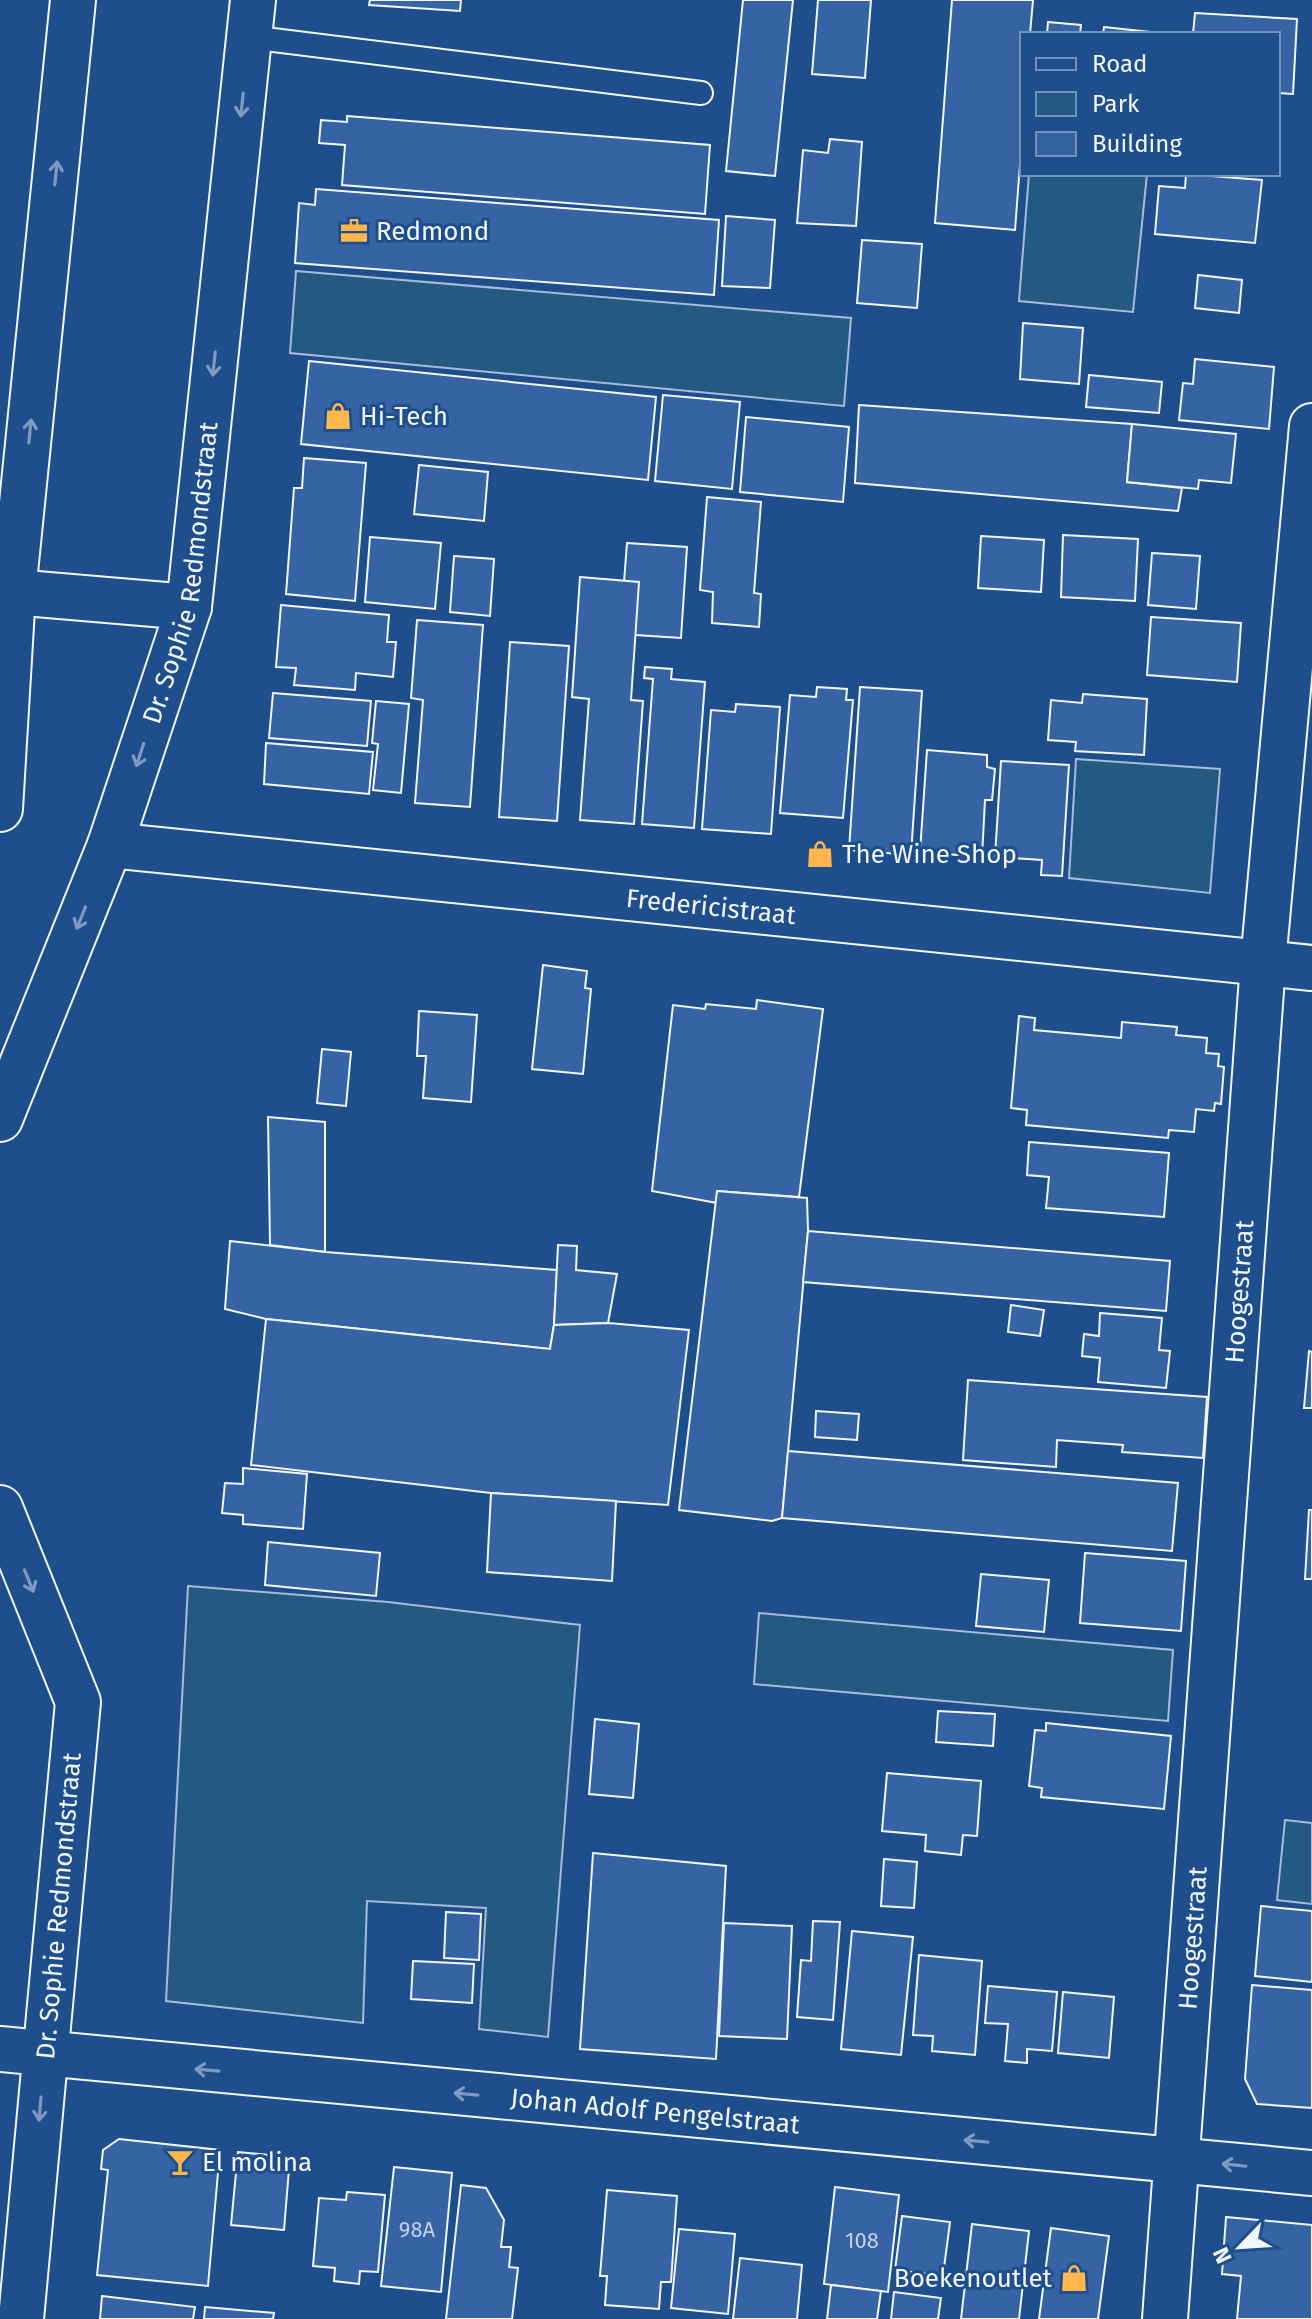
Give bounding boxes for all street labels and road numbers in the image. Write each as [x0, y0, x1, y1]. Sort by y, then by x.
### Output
street label: Dr. Sophie Redmondstraat [136, 420, 224, 728]
street label: Fredericistraat [625, 882, 798, 931]
street label: Hoogestraat [1219, 1218, 1260, 1364]
street label: Dr. Sophie Redmondstraat [30, 1751, 88, 2061]
street label: Hoogestraat [1172, 1865, 1213, 2011]
street label: Johan Adolf Pengelstraat [509, 2082, 802, 2140]

